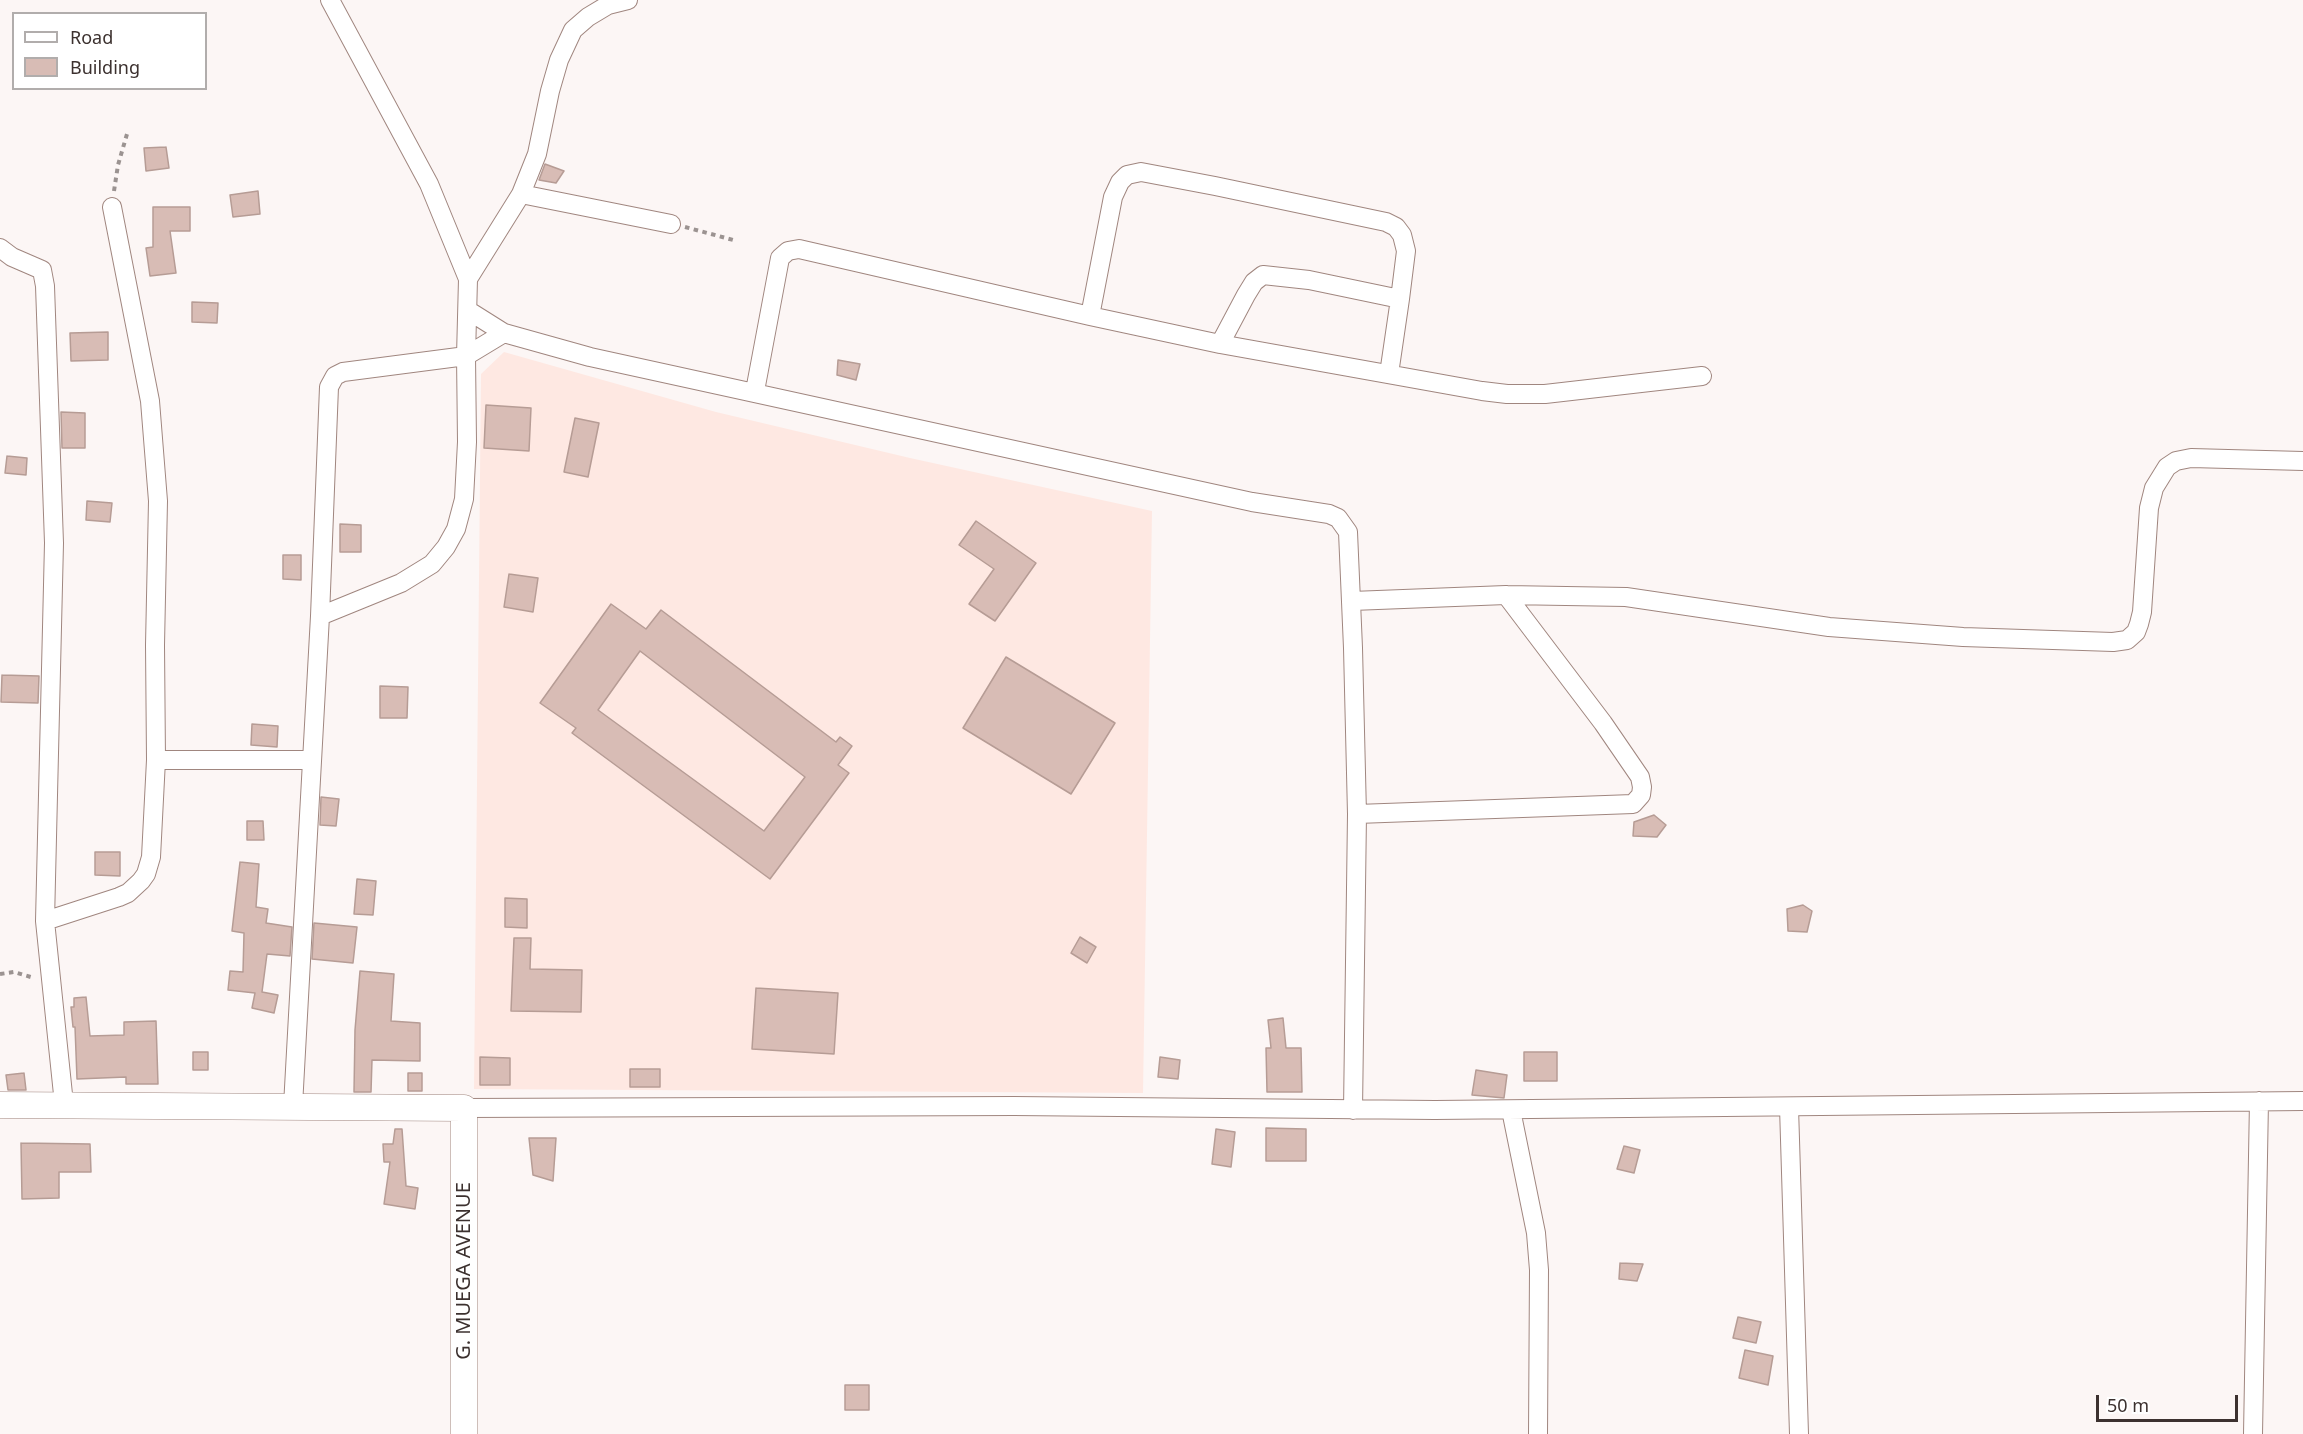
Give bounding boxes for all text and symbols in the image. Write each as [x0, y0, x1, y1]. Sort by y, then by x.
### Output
legend [12, 12, 207, 90]
text: Road [70, 25, 113, 49]
text: Building [70, 55, 140, 79]
street label: G. MUEGA AVENUE [452, 1182, 476, 1360]
scale bar [2099, 1383, 2242, 1421]
text: 50 m [2107, 1393, 2149, 1417]

